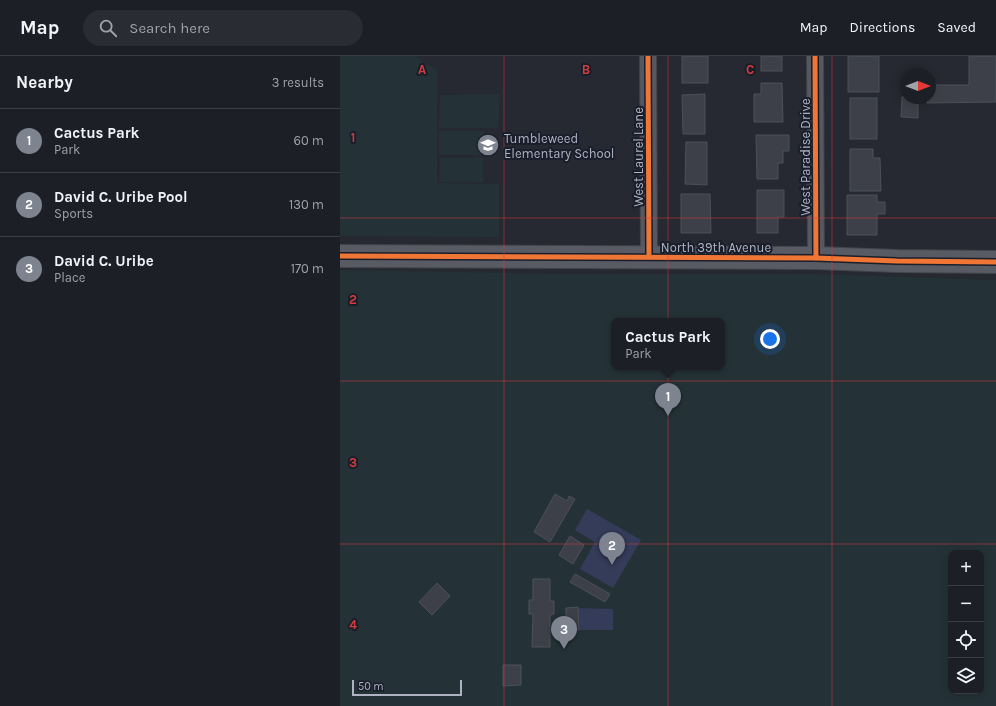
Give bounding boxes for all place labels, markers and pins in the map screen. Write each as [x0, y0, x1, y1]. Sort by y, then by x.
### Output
place label: Tumbleweed Elementary School [504, 131, 614, 161]
school or university icon: Tumbleweed Elementary School [475, 132, 501, 158]
pin: 1 [655, 383, 681, 416]
pin: 2 [599, 532, 625, 565]
pin: 3 [551, 616, 577, 649]

